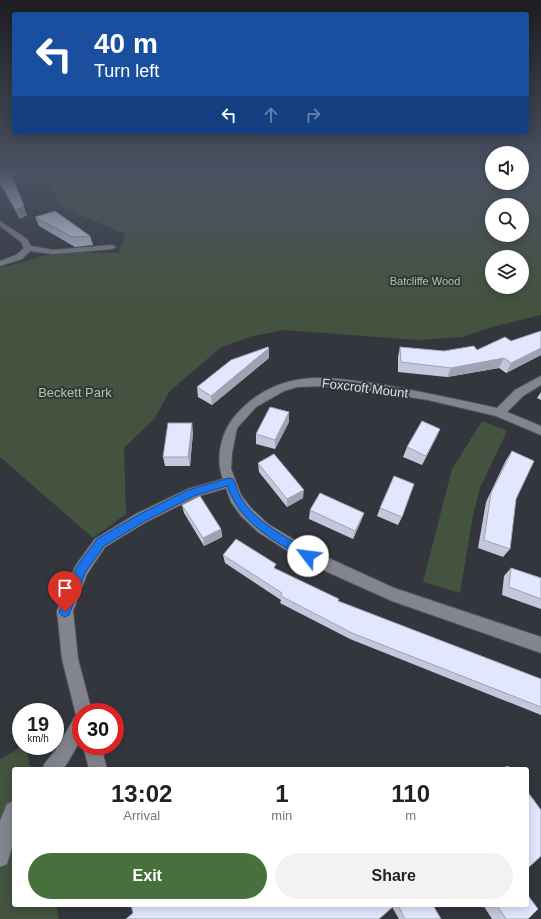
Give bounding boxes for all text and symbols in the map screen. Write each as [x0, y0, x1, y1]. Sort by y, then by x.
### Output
icon: left [28, 28, 80, 80]
text: 40 m [94, 28, 158, 59]
text: Turn left [94, 61, 159, 81]
icon: left [218, 104, 240, 126]
icon: ahead [260, 104, 282, 126]
icon: right [302, 104, 324, 126]
map controls [485, 146, 529, 294]
button: sound [485, 146, 529, 190]
button: search [485, 198, 529, 242]
button: layers [485, 250, 529, 294]
park label: Batcliffe Wood [390, 275, 460, 287]
street label: Foxcroft Mount [321, 375, 409, 401]
park label: Beckett Park [38, 385, 112, 400]
position arrow [287, 535, 329, 577]
pin [48, 571, 82, 612]
icon: arrive [54, 577, 76, 599]
speed limit sign: 30 [72, 703, 124, 755]
text: 19 [27, 713, 49, 735]
text: km/h [27, 733, 49, 744]
text: 13:02 [111, 780, 172, 807]
text: 1 [275, 780, 289, 807]
text: 110 [391, 780, 430, 807]
text: Arrival [123, 808, 160, 823]
text: min [271, 808, 292, 823]
text: m [405, 808, 416, 823]
button: Exit [28, 853, 267, 899]
button: Share [275, 853, 513, 899]

